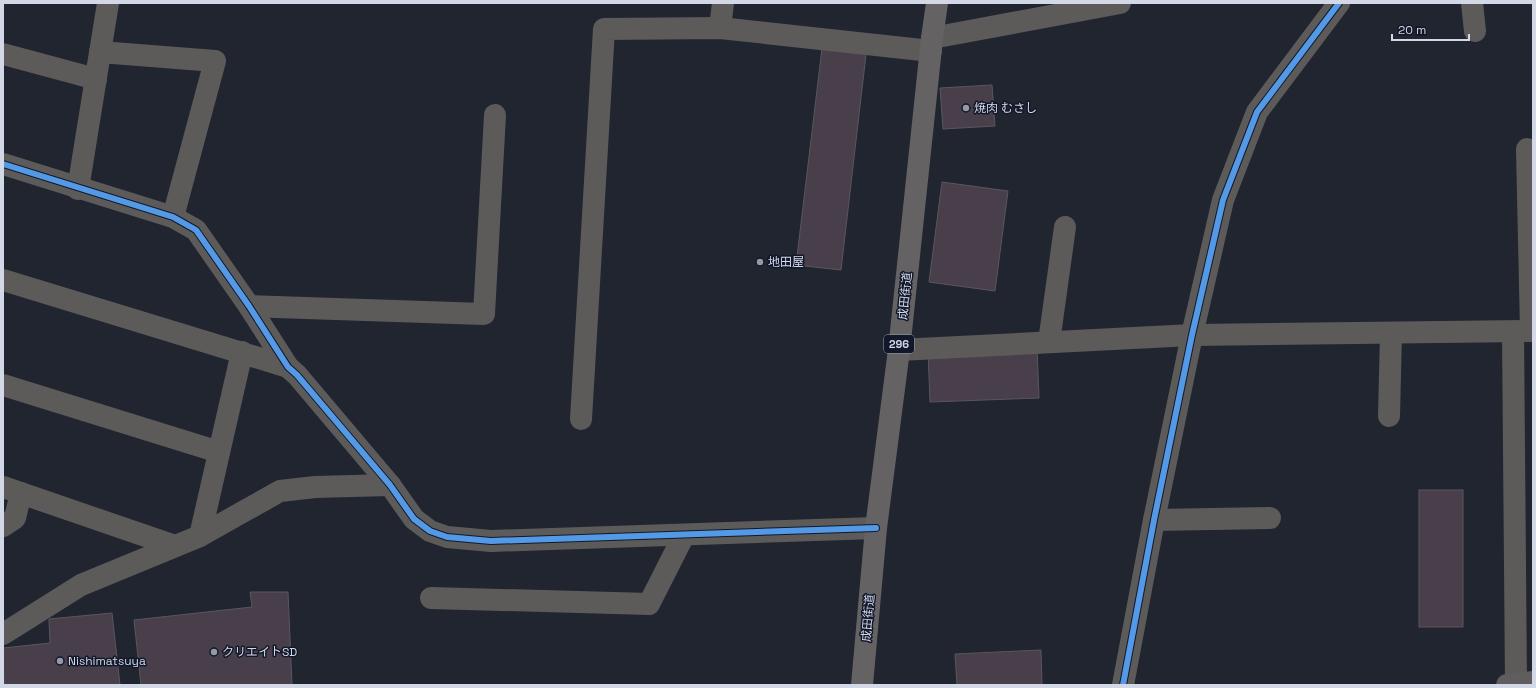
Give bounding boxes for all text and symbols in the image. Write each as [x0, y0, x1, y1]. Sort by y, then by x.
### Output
scale bar [1392, 16, 1469, 42]
text: 20 m [1398, 22, 1426, 38]
place label: 焼肉 むさし [974, 100, 1037, 116]
marker: 焼肉 むさし [961, 103, 971, 113]
place label: 地田屋 [768, 254, 804, 270]
marker: 地田屋 [755, 257, 765, 267]
street label: 成田街道 [895, 271, 915, 321]
road number: 296 [884, 335, 914, 353]
street label: 成田街道 [858, 593, 878, 643]
place label: クリエイトSD [222, 644, 297, 660]
marker: クリエイトSD [209, 647, 219, 657]
place label: Nishimatsuya [68, 653, 146, 669]
marker: Nishimatsuya [55, 656, 65, 666]

